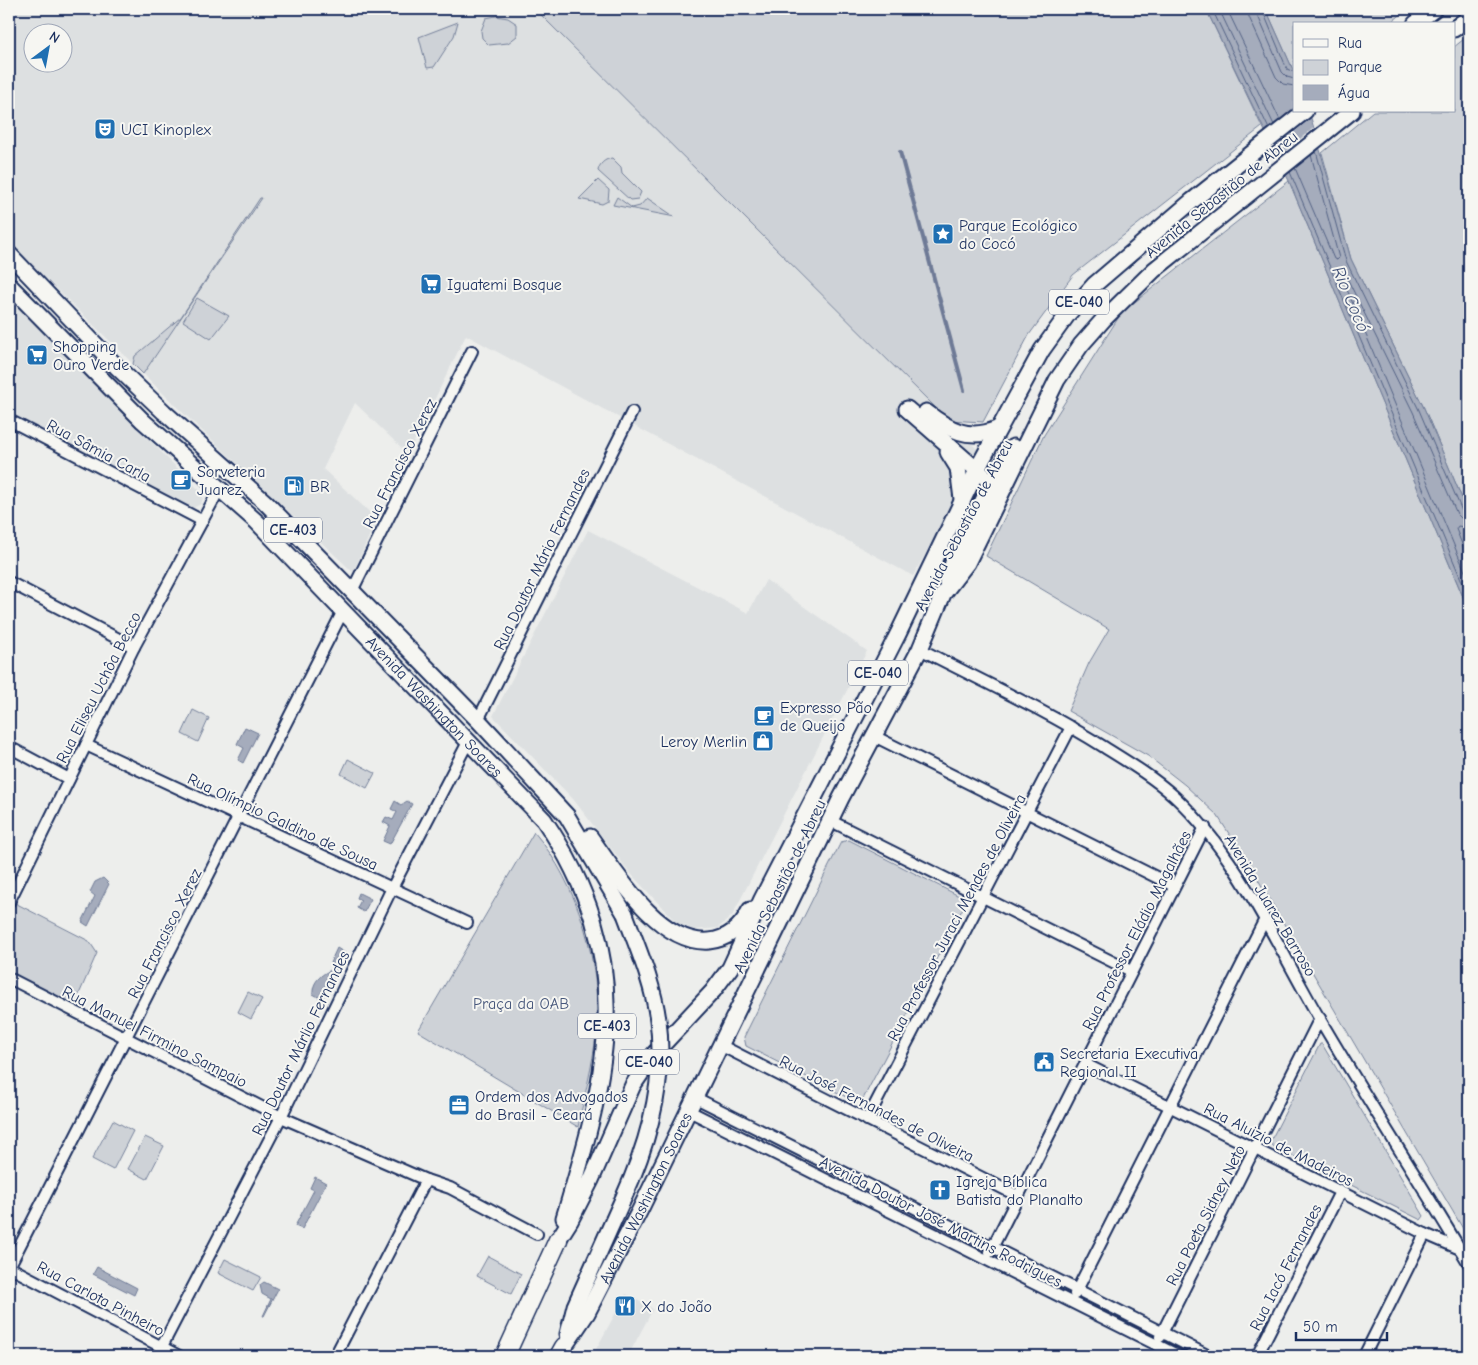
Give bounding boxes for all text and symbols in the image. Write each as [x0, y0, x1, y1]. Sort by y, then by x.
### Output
north arrow [22, 22, 72, 72]
legend [1293, 22, 1456, 112]
text: N [46, 28, 63, 47]
text: Rua [1338, 34, 1362, 52]
text: Parque [1338, 58, 1383, 76]
text: Água [1338, 83, 1370, 102]
theatre icon: UCI Kinoplex [93, 117, 117, 141]
place label: UCI Kinoplex [121, 121, 211, 139]
street label: Avenida Sebastião de Abreu [1142, 128, 1301, 262]
place label: Parque Ecológico do Cocó [959, 217, 1078, 253]
place icon: Parque Ecológico do Cocó [931, 222, 955, 246]
water label: Rio Cocó [1327, 263, 1374, 336]
supermarket icon: Iguatemi Bosque [419, 272, 443, 296]
place label: Iguatemi Bosque [447, 276, 562, 294]
road number: CE-040 [1049, 290, 1109, 314]
place label: Shopping Ouro Verde [53, 338, 129, 374]
supermarket icon: Shopping Ouro Verde [25, 343, 49, 367]
street label: Rua Francisco Xerez [359, 396, 440, 531]
street label: Rua Sâmia Carla [44, 416, 154, 486]
street label: Avenida Sebastião de Abreu [911, 437, 1017, 614]
place label: Sorveteria Juarez [197, 463, 265, 499]
street label: Rua Doutor Mário Fernandes [490, 466, 594, 653]
cafe icon: Sorveteria Juarez [169, 468, 193, 492]
fuel station icon: BR [282, 474, 306, 498]
place label: BR [310, 478, 330, 496]
road number: CE-403 [264, 518, 322, 542]
street label: Rua Eliseu Uchôa Becco [53, 609, 145, 766]
street label: Avenida Washington Soares [362, 633, 506, 781]
road number: CE-040 [848, 660, 908, 686]
place label: Expresso Pão de Queijo [780, 699, 872, 735]
cafe icon: Expresso Pão de Queijo [752, 704, 776, 728]
shop icon: Leroy Merlin [751, 729, 775, 753]
place label: Leroy Merlin [661, 733, 747, 751]
street label: Rua Olímpio Galdino de Sousa [184, 770, 381, 874]
street label: Rua Professor Juraci Mendes de Oliveira [884, 791, 1030, 1044]
street label: Avenida Sebastião de Abreu [730, 797, 830, 976]
street label: Rua Professor Eládio Magalhães [1079, 828, 1195, 1033]
street label: Avenida Juarez Barroso [1221, 831, 1320, 980]
street label: Rua Francisco Xerez [124, 866, 205, 1001]
street label: Rua Doutor Márlio Fernandes [248, 948, 354, 1139]
street label: Rua Manuel Firmino Sampaio [59, 982, 250, 1091]
park label: Praça da OAB [473, 995, 569, 1013]
road number: CE-403 [578, 1014, 636, 1038]
place label: Secretaria Executiva Regional II [1060, 1045, 1198, 1081]
road number: CE-040 [619, 1050, 679, 1074]
public building icon: Secretaria Executiva Regional II [1032, 1050, 1056, 1074]
street label: Rua José Fernandes de Oliveira [776, 1052, 977, 1166]
place label: Ordem dos Advogados do Brasil - Ceará [475, 1088, 628, 1124]
office icon: Ordem dos Advogados do Brasil - Ceará [447, 1093, 471, 1117]
street label: Rua Aluizio de Madeiros [1201, 1099, 1356, 1191]
street label: Avenida Washington Soares [596, 1110, 696, 1287]
street label: Rua Poeta Sidney Neto [1163, 1142, 1249, 1289]
street label: Avenida Doutor José Martins Rodrigues [816, 1153, 1065, 1291]
place label: Igreja Bíblica Batista do Planalto [956, 1173, 1083, 1209]
church icon: Igreja Bíblica Batista do Planalto [928, 1178, 952, 1202]
street label: Rua Iacó Fernandes [1246, 1201, 1326, 1334]
street label: Rua Carlota Pinheiro [34, 1258, 167, 1340]
restaurant icon: X do João [613, 1294, 637, 1318]
place label: X do João [641, 1298, 712, 1316]
scale bar [1296, 1310, 1387, 1342]
text: 50 m [1303, 1318, 1338, 1336]

